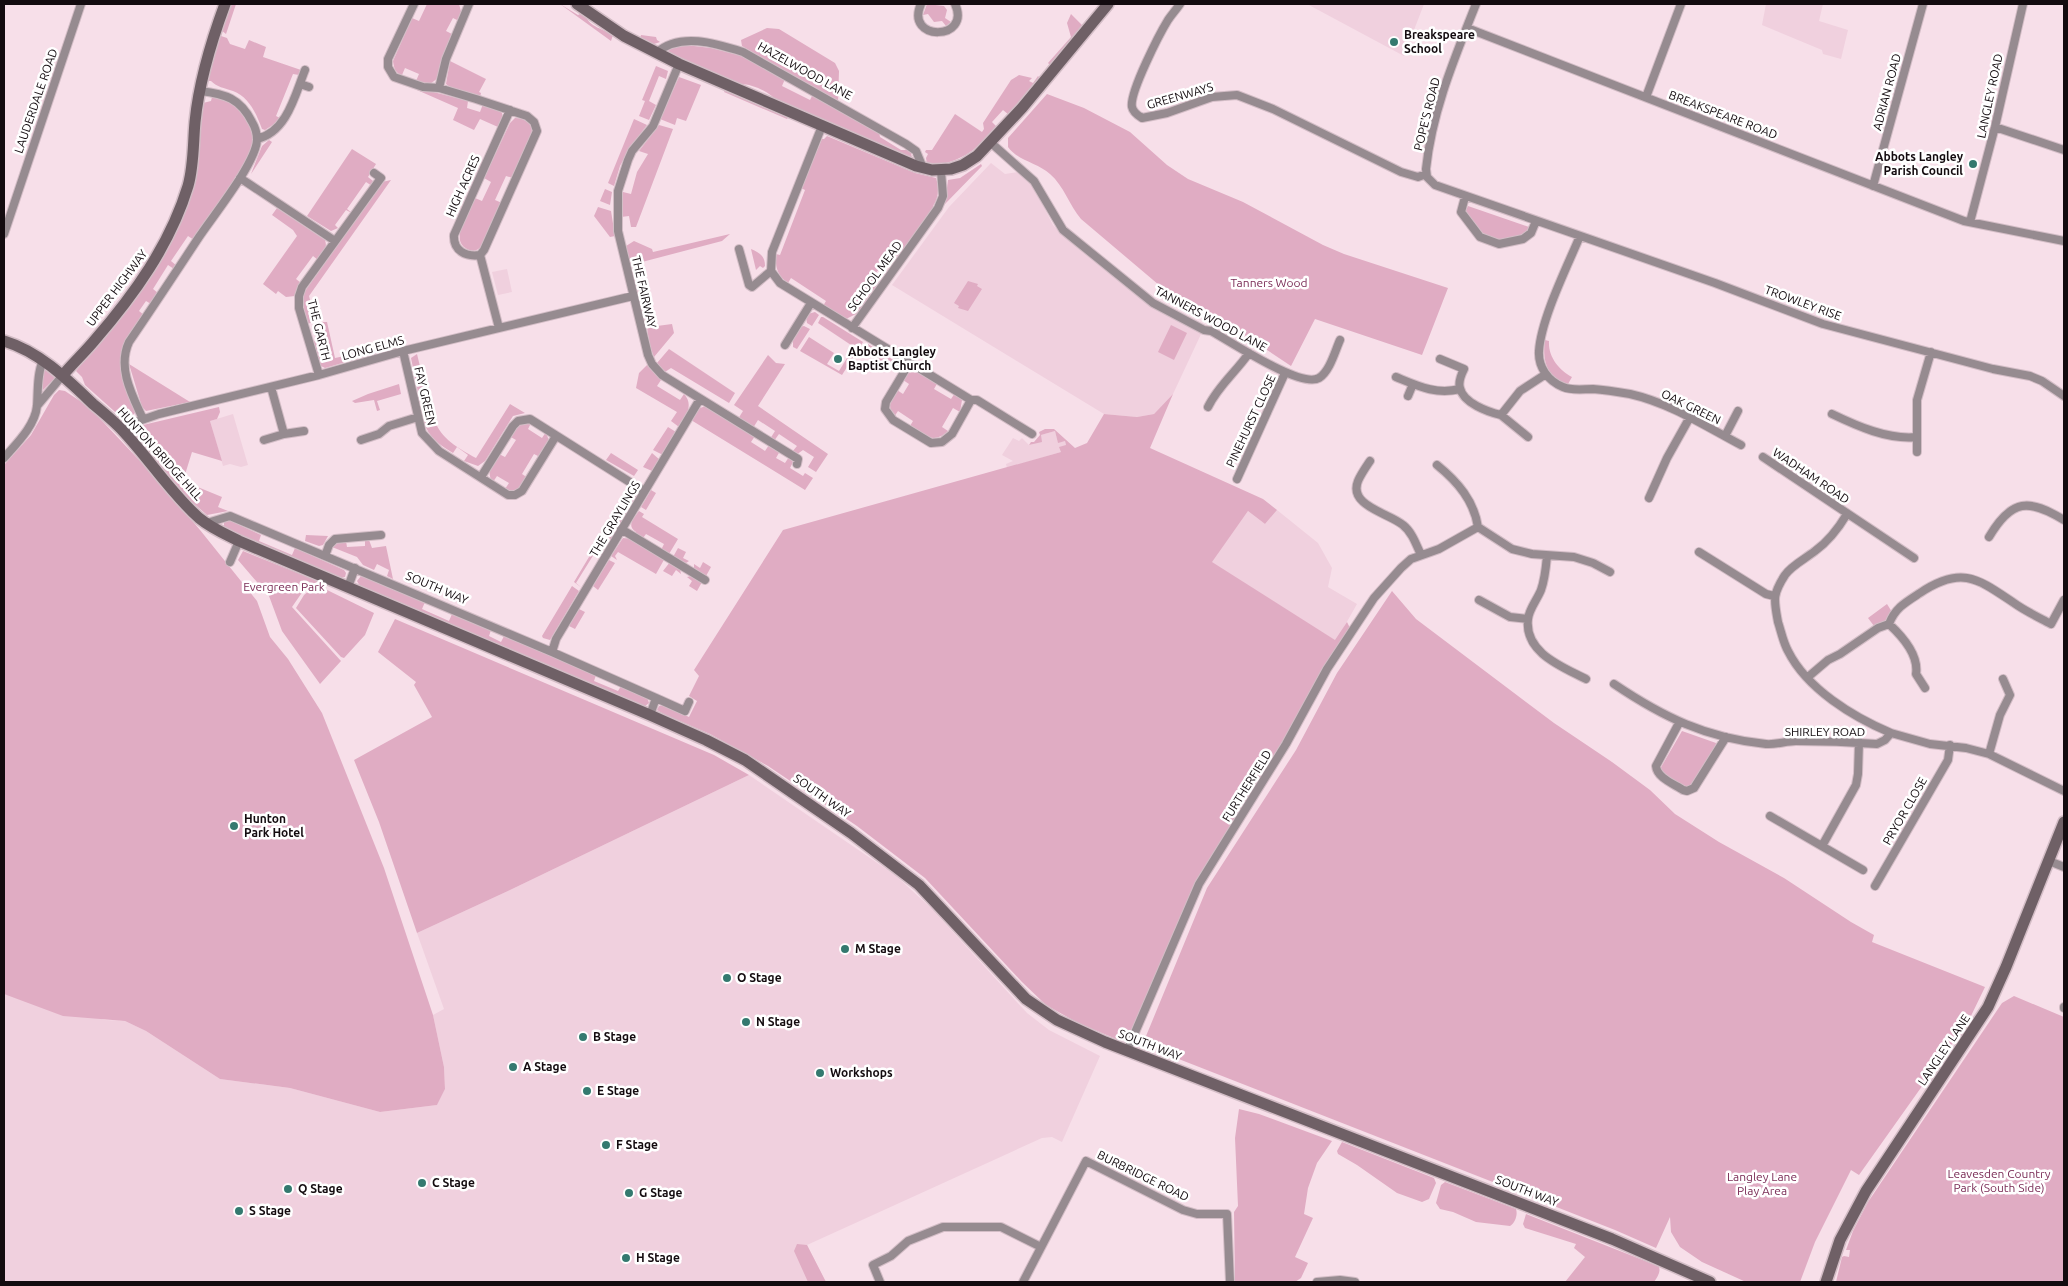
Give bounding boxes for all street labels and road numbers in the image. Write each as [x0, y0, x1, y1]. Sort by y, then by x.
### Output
street label: HAZELWOOD LANE [756, 39, 855, 102]
street label: LAUDERDALE ROAD [12, 47, 60, 155]
street label: ADRIAN ROAD [1870, 52, 1903, 132]
street label: LANGLEY ROAD [1974, 52, 2005, 139]
street label: POPE'S ROAD [1411, 76, 1442, 152]
street label: GREENWAYS [1145, 80, 1215, 111]
street label: BREAKSPEARE ROAD [1667, 88, 1779, 141]
street label: HIGH ACRES [443, 153, 482, 219]
street label: SCHOOL MEAD [845, 238, 904, 313]
street label: UPPER HIGHWAY [84, 247, 150, 328]
street label: THE FAIRWAY [630, 255, 659, 329]
street label: TROWLEY RISE [1763, 283, 1844, 323]
street label: TANNERS WOOD LANE [1153, 284, 1270, 354]
street label: THE GARTH [306, 298, 333, 362]
street label: LONG ELMS [340, 333, 405, 362]
street label: FAY GREEN [412, 365, 439, 427]
street label: PINEHURST CLOSE [1223, 372, 1278, 469]
street label: OAK GREEN [1659, 387, 1723, 427]
street label: HUNTON BRIDGE HILL [115, 405, 205, 503]
street label: WADHAM ROAD [1771, 445, 1852, 506]
street label: THE GRAYLINGS [587, 478, 642, 559]
street label: SOUTH WAY [404, 569, 470, 607]
street label: SHIRLEY ROAD [1785, 725, 1865, 738]
street label: FURTHERFIELD [1219, 748, 1274, 824]
street label: SOUTH WAY [791, 771, 853, 820]
street label: PRYOR CLOSE [1880, 774, 1929, 847]
street label: LANGLEY LANE [1915, 1012, 1972, 1088]
street label: SOUTH WAY [1117, 1027, 1184, 1063]
street label: BURBRIDGE ROAD [1095, 1148, 1191, 1203]
street label: SOUTH WAY [1494, 1173, 1561, 1209]

